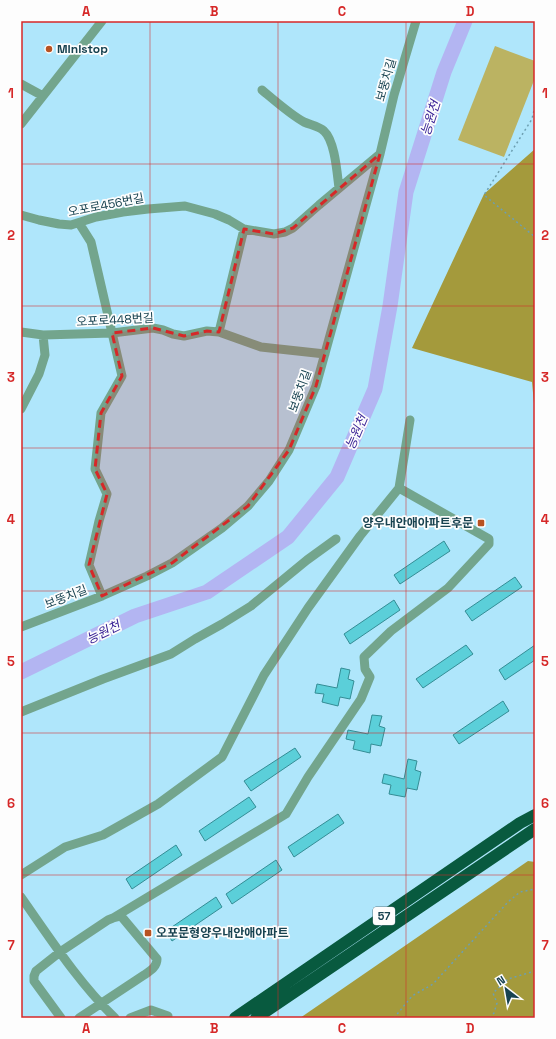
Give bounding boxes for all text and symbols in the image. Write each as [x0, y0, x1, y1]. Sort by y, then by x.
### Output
text: A [82, 3, 91, 20]
text: B [210, 3, 219, 20]
text: C [338, 3, 346, 20]
text: D [466, 3, 475, 20]
place label: Ministop [57, 41, 108, 57]
marker: Ministop [44, 44, 54, 54]
street label: 보뚱치길 [372, 57, 400, 103]
text: 1 [8, 85, 14, 102]
text: 1 [542, 85, 548, 102]
water label: 능원천 [417, 97, 444, 138]
street label: 오포로456번길 [67, 190, 145, 220]
text: 2 [7, 227, 15, 244]
text: 2 [541, 227, 549, 244]
street label: 오포로448번길 [76, 310, 154, 330]
street label: 보뚱치길 [285, 368, 315, 414]
text: 3 [7, 369, 15, 386]
text: 3 [541, 369, 549, 386]
water label: 능원천 [342, 411, 372, 452]
text: 4 [7, 511, 15, 528]
text: 4 [541, 511, 549, 528]
place label: 양우내안애아파트후문 [363, 515, 473, 531]
marker: 양우내안애아파트후문 [476, 518, 486, 528]
street label: 보뚱치길 [43, 582, 89, 612]
water label: 능원천 [83, 616, 124, 648]
text: 5 [7, 653, 15, 670]
text: 5 [541, 653, 549, 670]
text: 6 [7, 795, 15, 812]
text: 6 [541, 795, 549, 812]
road number: 57 [373, 907, 395, 925]
place label: 오포문형양우내안애아파트 [156, 925, 288, 941]
marker: 오포문형양우내안애아파트 [143, 928, 153, 938]
text: 7 [7, 937, 15, 954]
text: 7 [541, 937, 549, 954]
north arrow [486, 969, 526, 1009]
text: N [494, 973, 508, 988]
text: A [82, 1020, 91, 1037]
text: B [210, 1020, 219, 1037]
text: C [338, 1020, 346, 1037]
text: D [466, 1020, 475, 1037]

